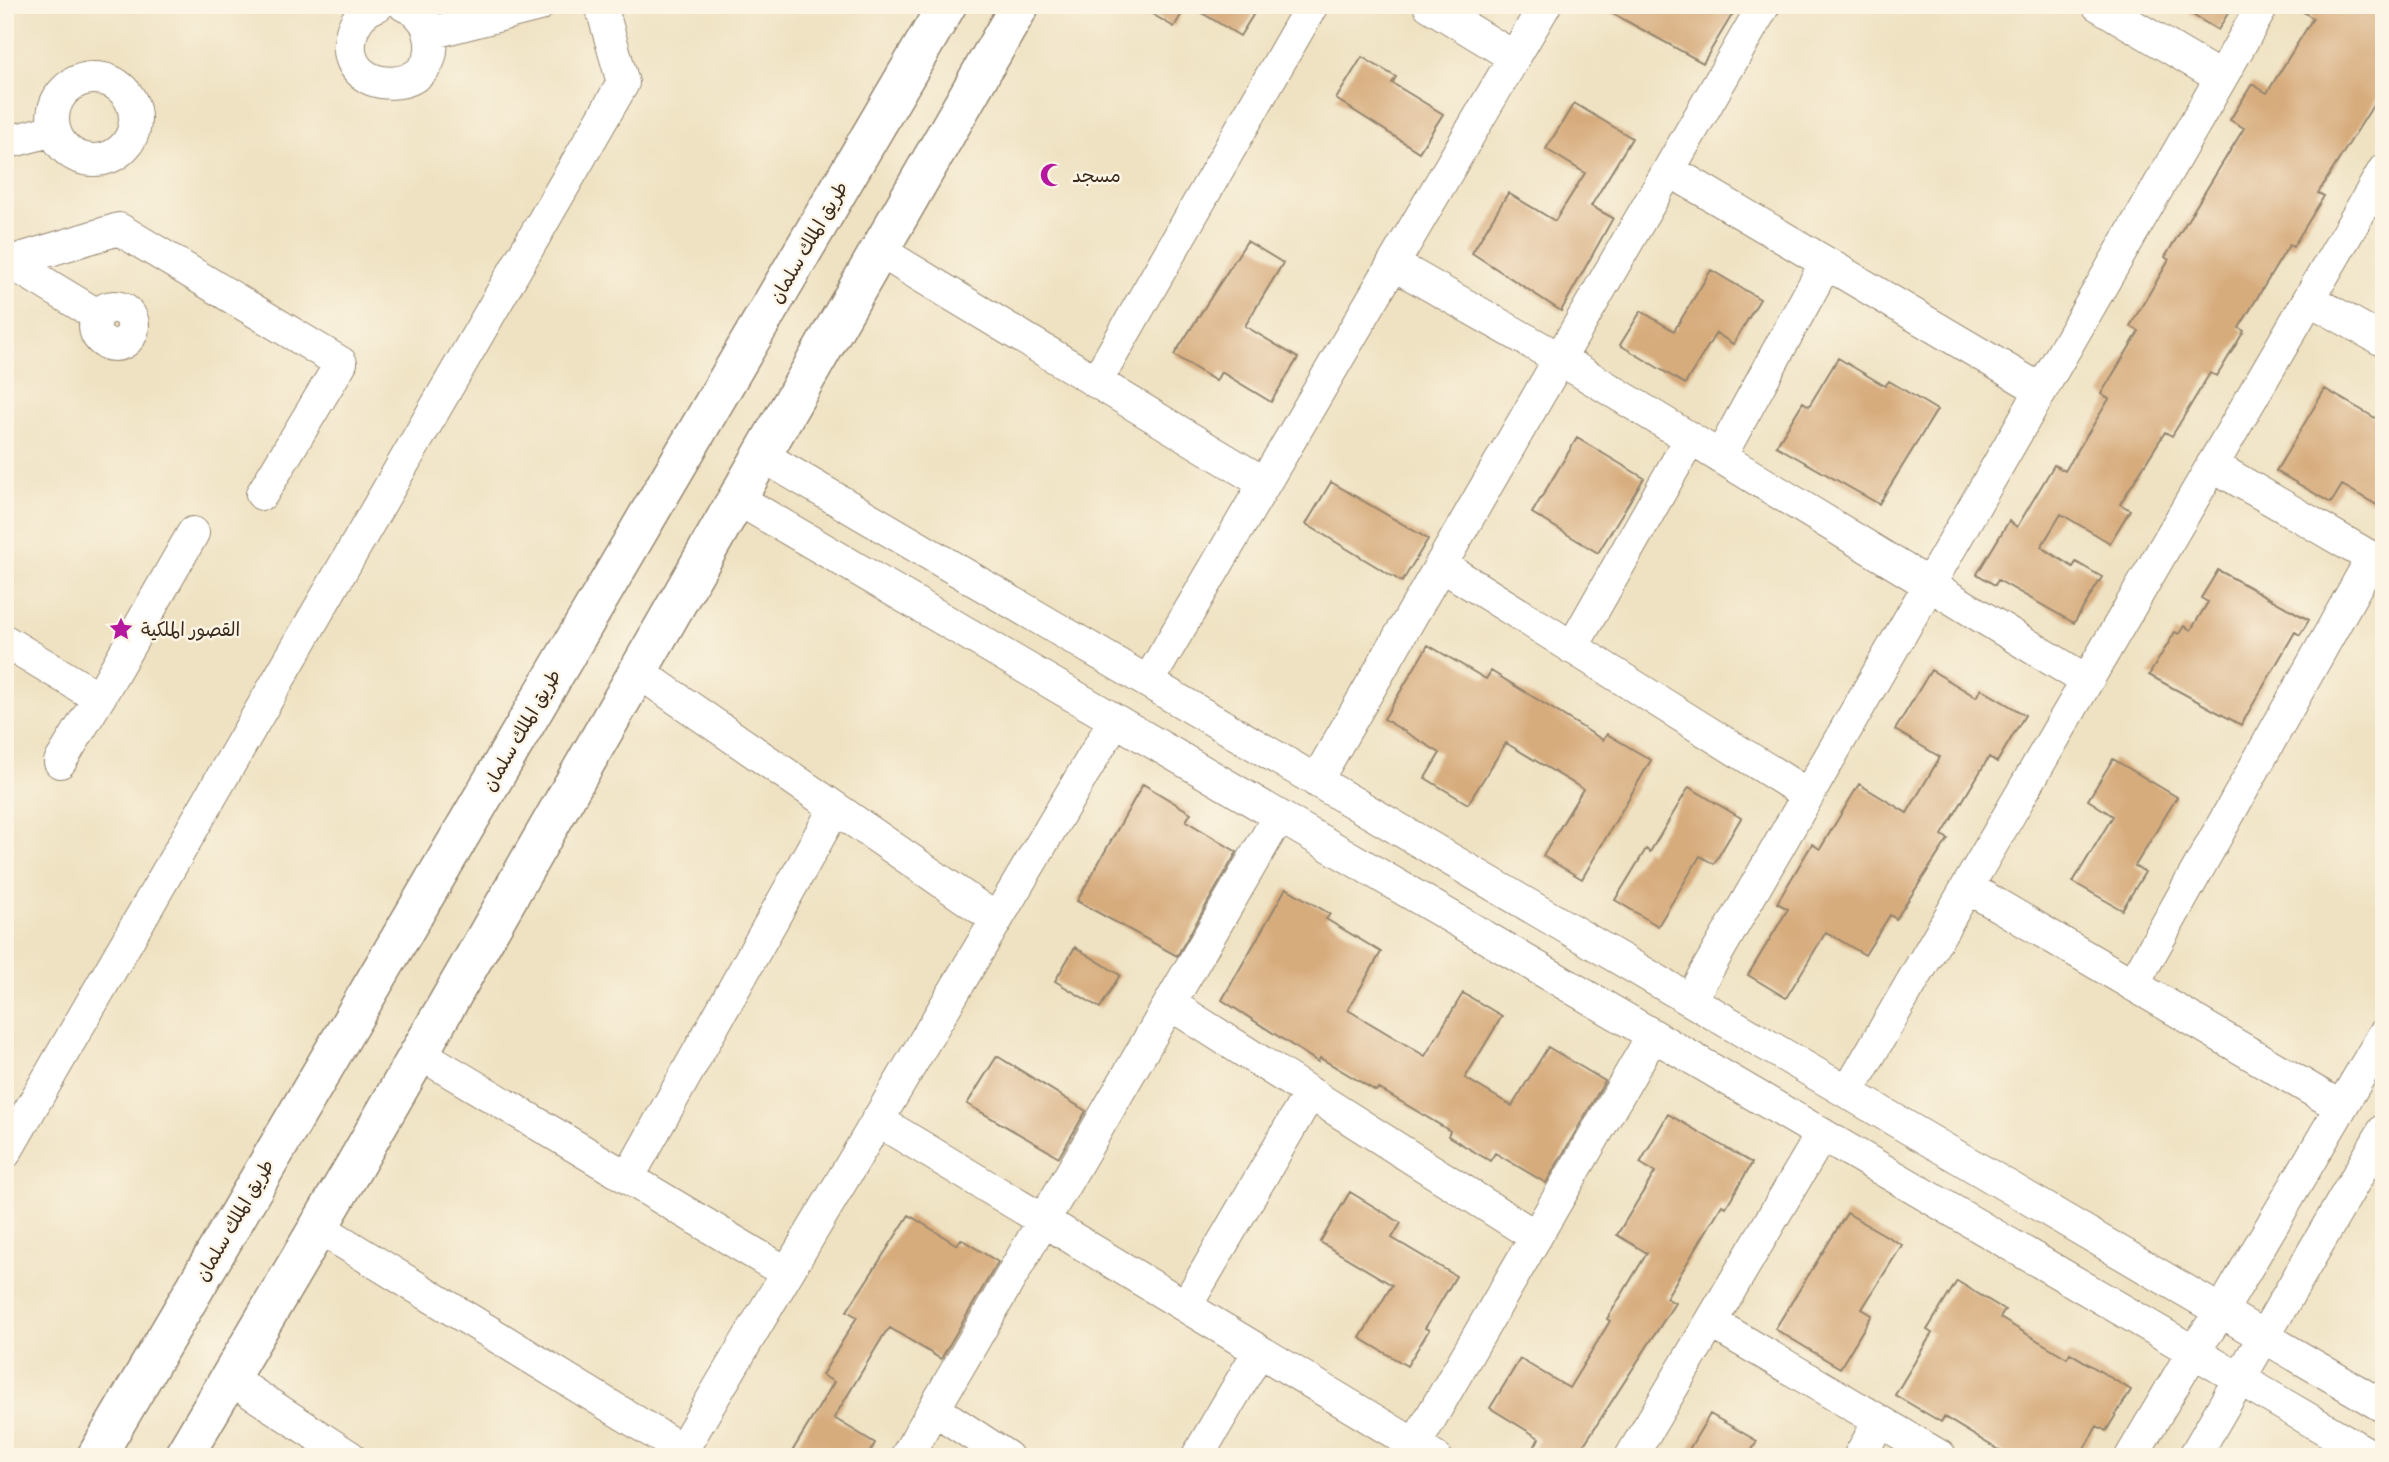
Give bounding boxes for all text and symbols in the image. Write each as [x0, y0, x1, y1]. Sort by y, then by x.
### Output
mosque icon: مسجد [1038, 161, 1066, 189]
place label: مسجد [1072, 162, 1121, 188]
street label: طريق الملك سلمان [763, 176, 853, 308]
place icon: القصور الملكية [107, 615, 135, 643]
place label: القصور الملكية [141, 616, 240, 642]
street label: طريق الملك سلمان [476, 664, 566, 796]
street label: طريق الملك سلمان [189, 1154, 279, 1286]

